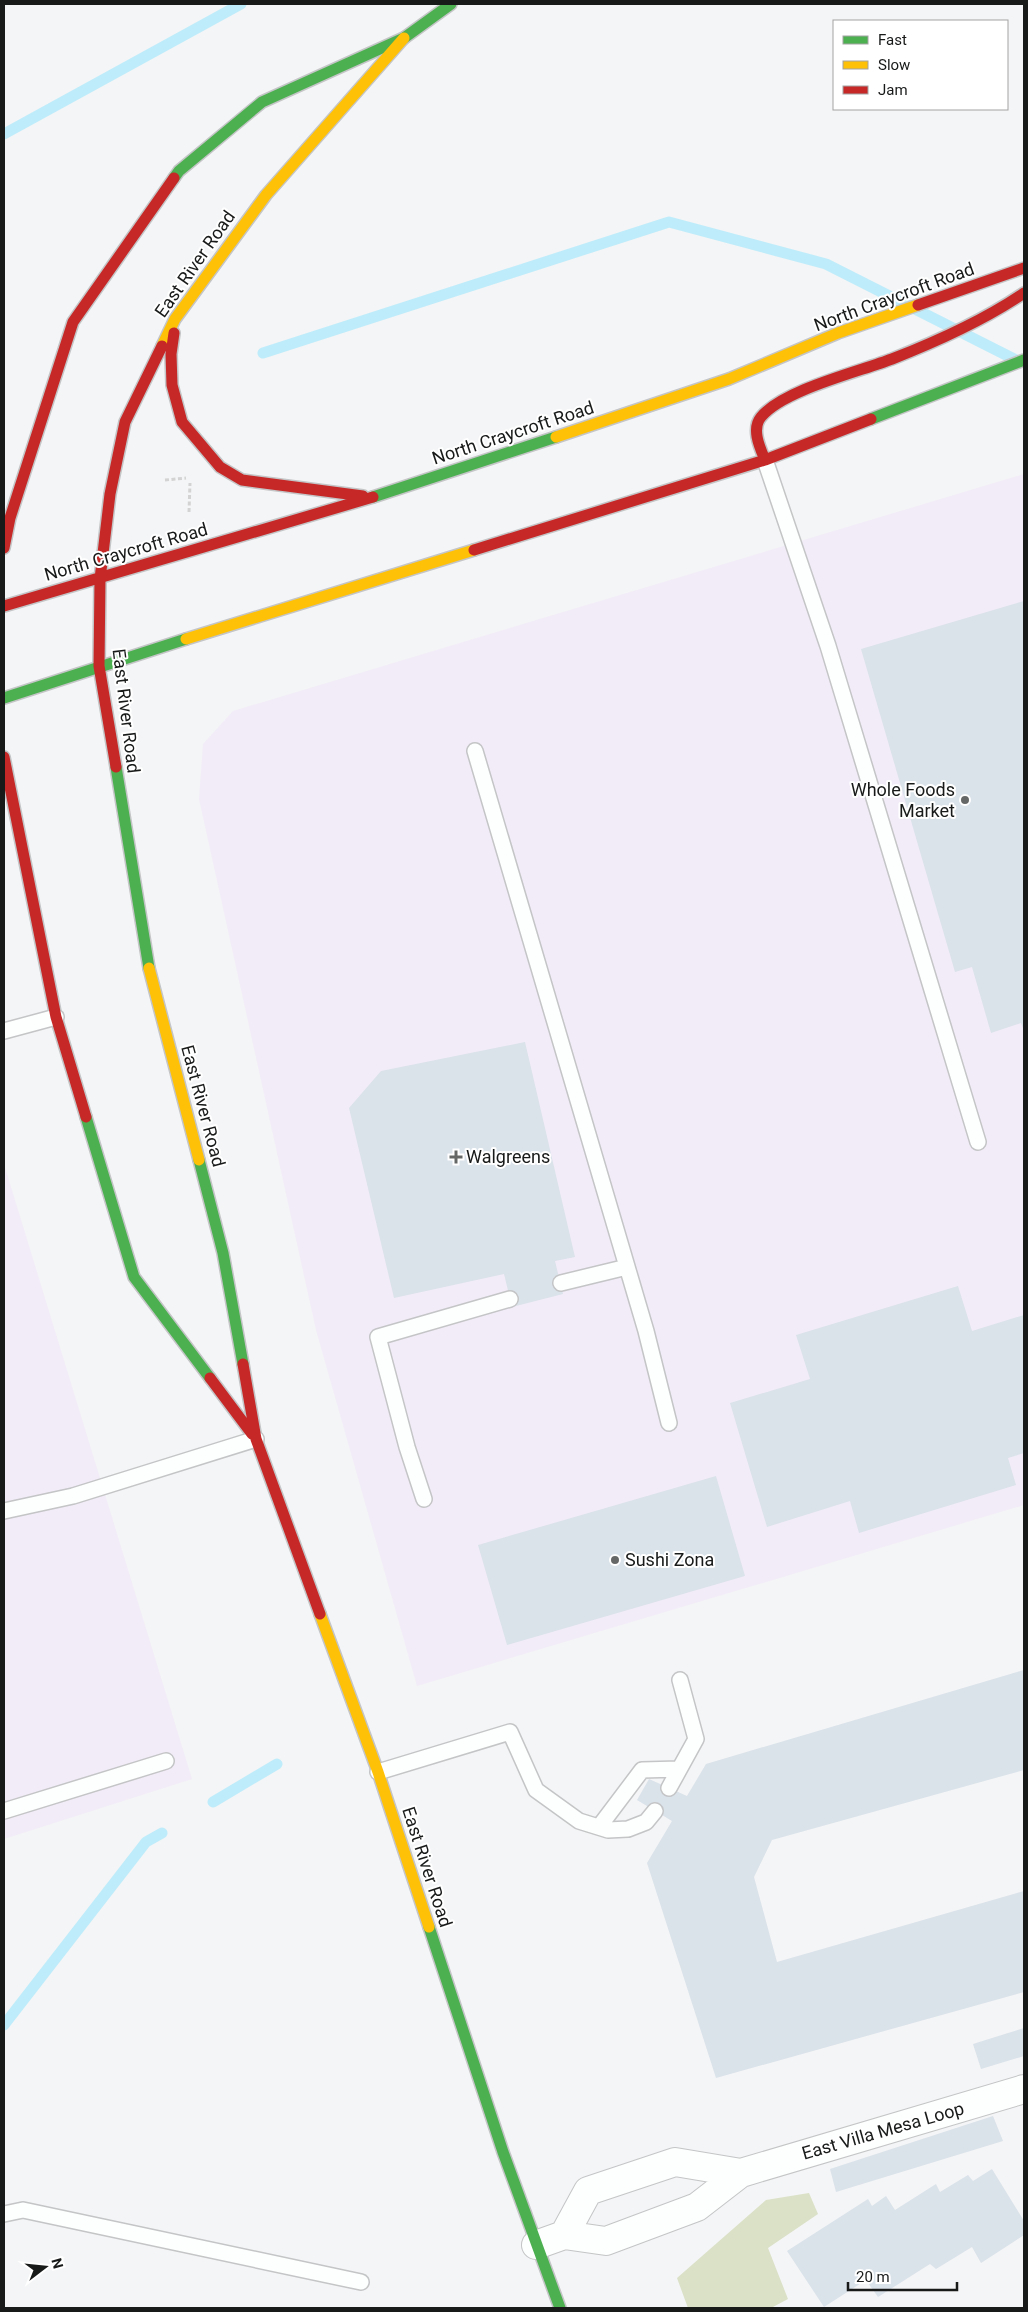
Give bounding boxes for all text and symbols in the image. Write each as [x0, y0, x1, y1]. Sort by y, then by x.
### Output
legend [833, 20, 1008, 110]
text: Fast [878, 31, 907, 49]
text: Slow [878, 56, 910, 74]
text: Jam [878, 81, 908, 99]
street label: East River Road [150, 206, 239, 321]
street label: North Craycroft Road [811, 258, 977, 335]
street label: North Craycroft Road [429, 396, 596, 469]
street label: North Craycroft Road [42, 518, 210, 585]
street label: East River Road [108, 648, 145, 774]
place label: Whole Foods Market [851, 779, 955, 821]
marker: Whole Foods Market [959, 794, 971, 806]
street label: East River Road [177, 1043, 230, 1169]
place label: Walgreens [466, 1146, 550, 1167]
marker: Walgreens [450, 1151, 462, 1163]
place label: Sushi Zona [625, 1549, 714, 1570]
marker: Sushi Zona [609, 1554, 621, 1566]
street label: East River Road [398, 1804, 457, 1930]
street label: East Villa Mesa Loop [799, 2097, 966, 2164]
north arrow [20, 2242, 70, 2292]
text: N [48, 2256, 67, 2270]
scale bar [848, 2260, 957, 2292]
text: 20 m [856, 2268, 890, 2286]

